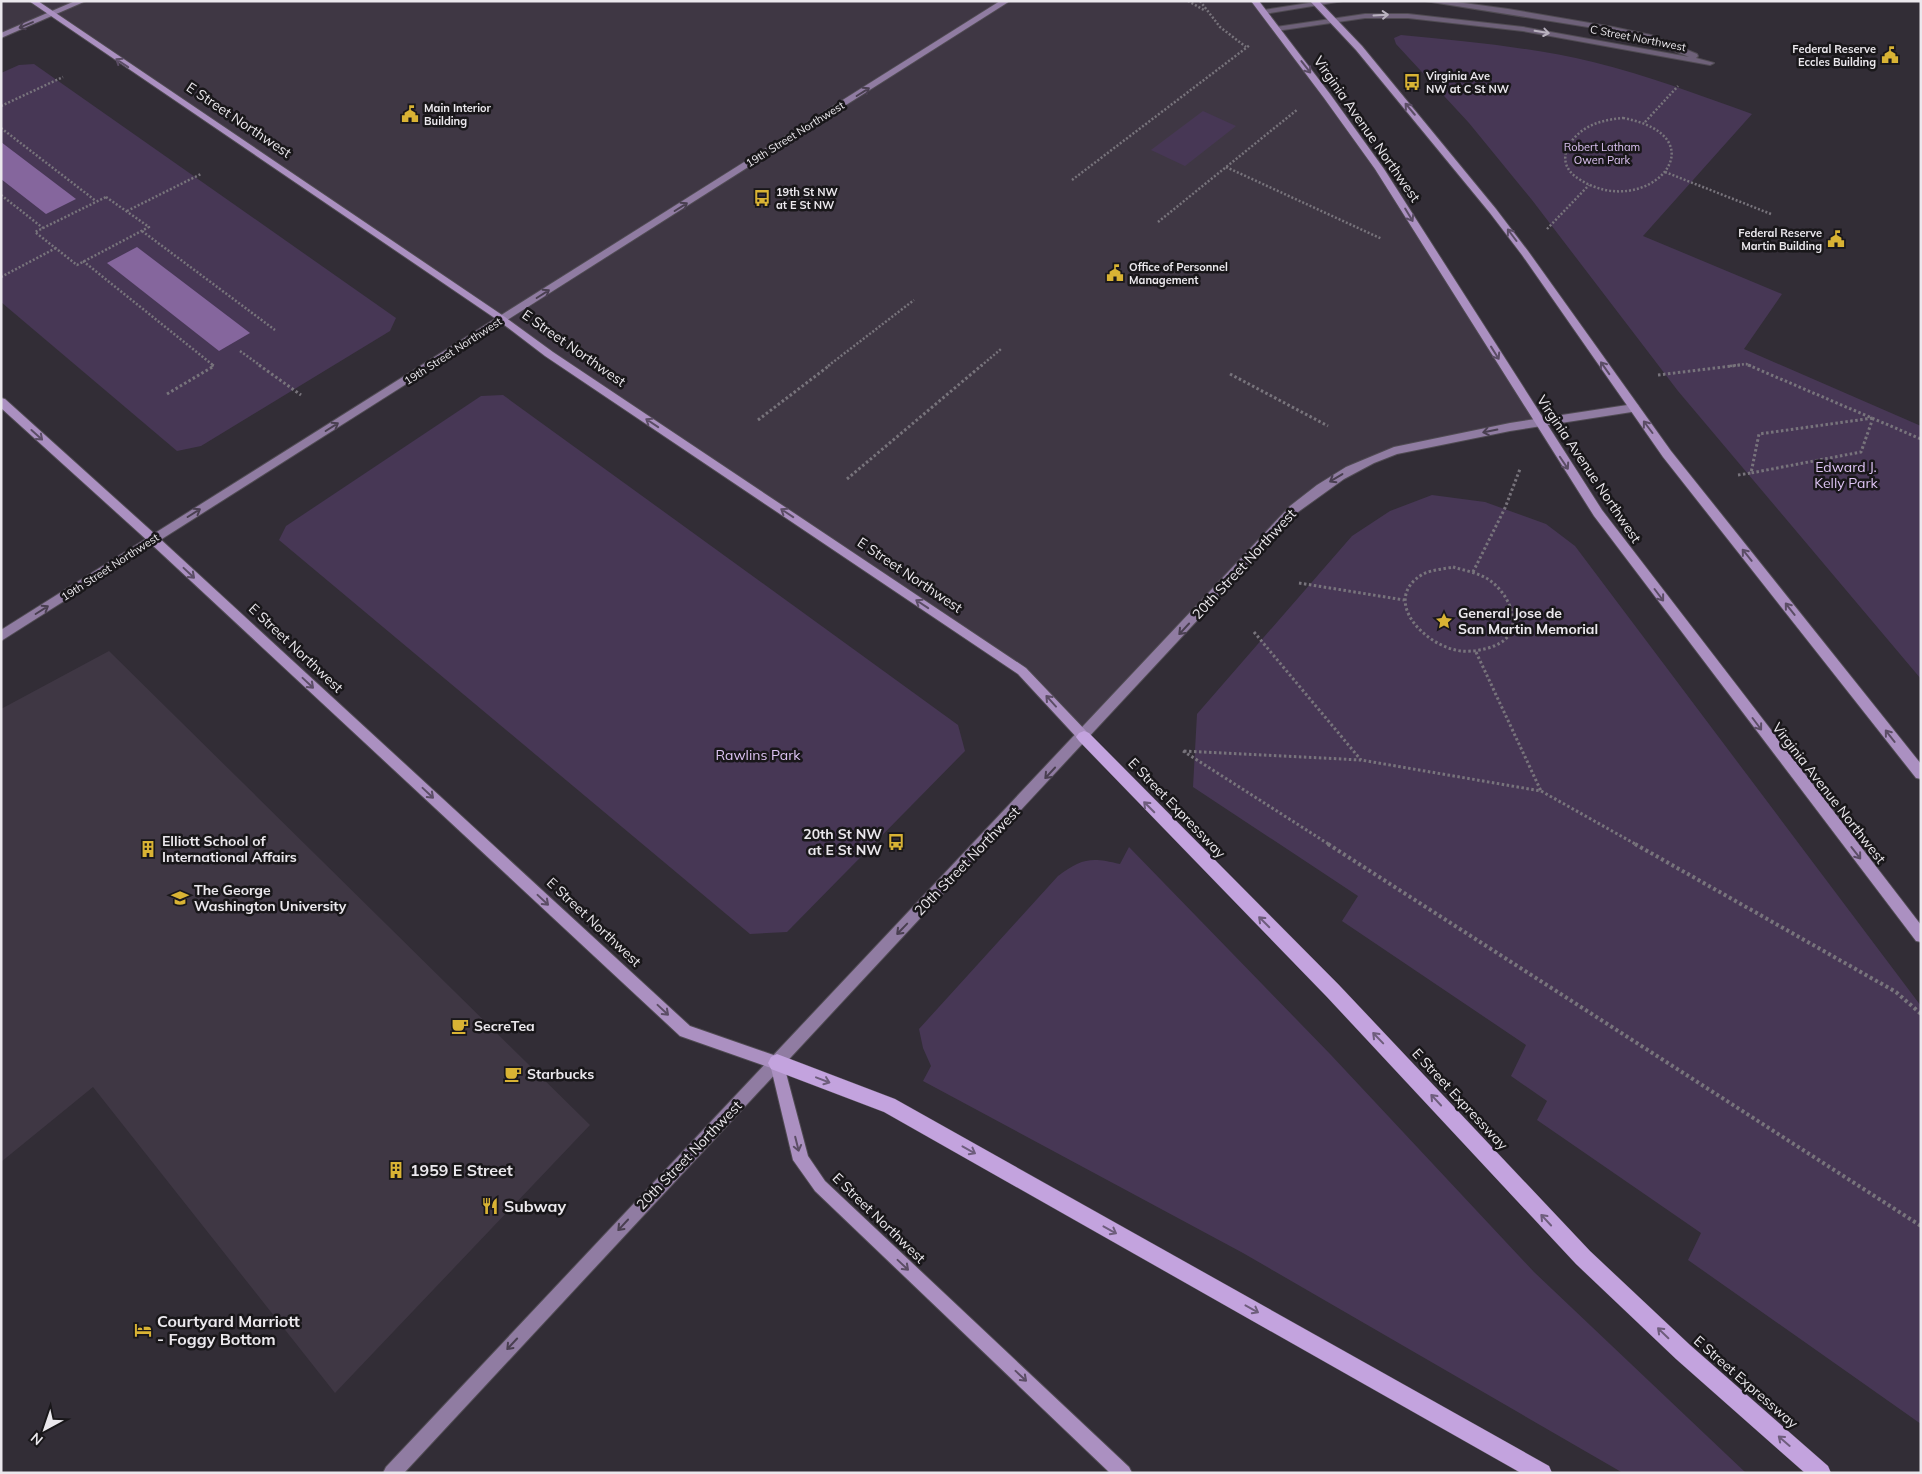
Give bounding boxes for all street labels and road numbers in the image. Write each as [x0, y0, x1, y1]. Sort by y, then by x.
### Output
street label: C Street Northwest [1589, 22, 1687, 54]
street label: Virginia Avenue Northwest [1310, 52, 1424, 206]
street label: E Street Northwest [183, 78, 295, 162]
street label: 19th Street Northwest [743, 98, 847, 170]
street label: E Street Northwest [519, 305, 629, 391]
street label: 19th Street Northwest [402, 314, 504, 388]
street label: Virginia Avenue Northwest [1533, 392, 1645, 546]
street label: 20th Street Northwest [1188, 505, 1300, 623]
street label: 19th Street Northwest [59, 530, 161, 604]
street label: E Street Northwest [854, 533, 966, 617]
street label: E Street Northwest [245, 600, 347, 696]
street label: Virginia Avenue Northwest [1768, 719, 1890, 867]
street label: E Street Expressway [1124, 754, 1230, 862]
street label: 20th Street Northwest [910, 803, 1024, 919]
street label: E Street Northwest [543, 874, 645, 970]
street label: E Street Expressway [1408, 1044, 1512, 1154]
street label: 20th Street Northwest [632, 1097, 746, 1213]
street label: E Street Northwest [829, 1169, 929, 1267]
street label: E Street Expressway [1690, 1332, 1802, 1433]

